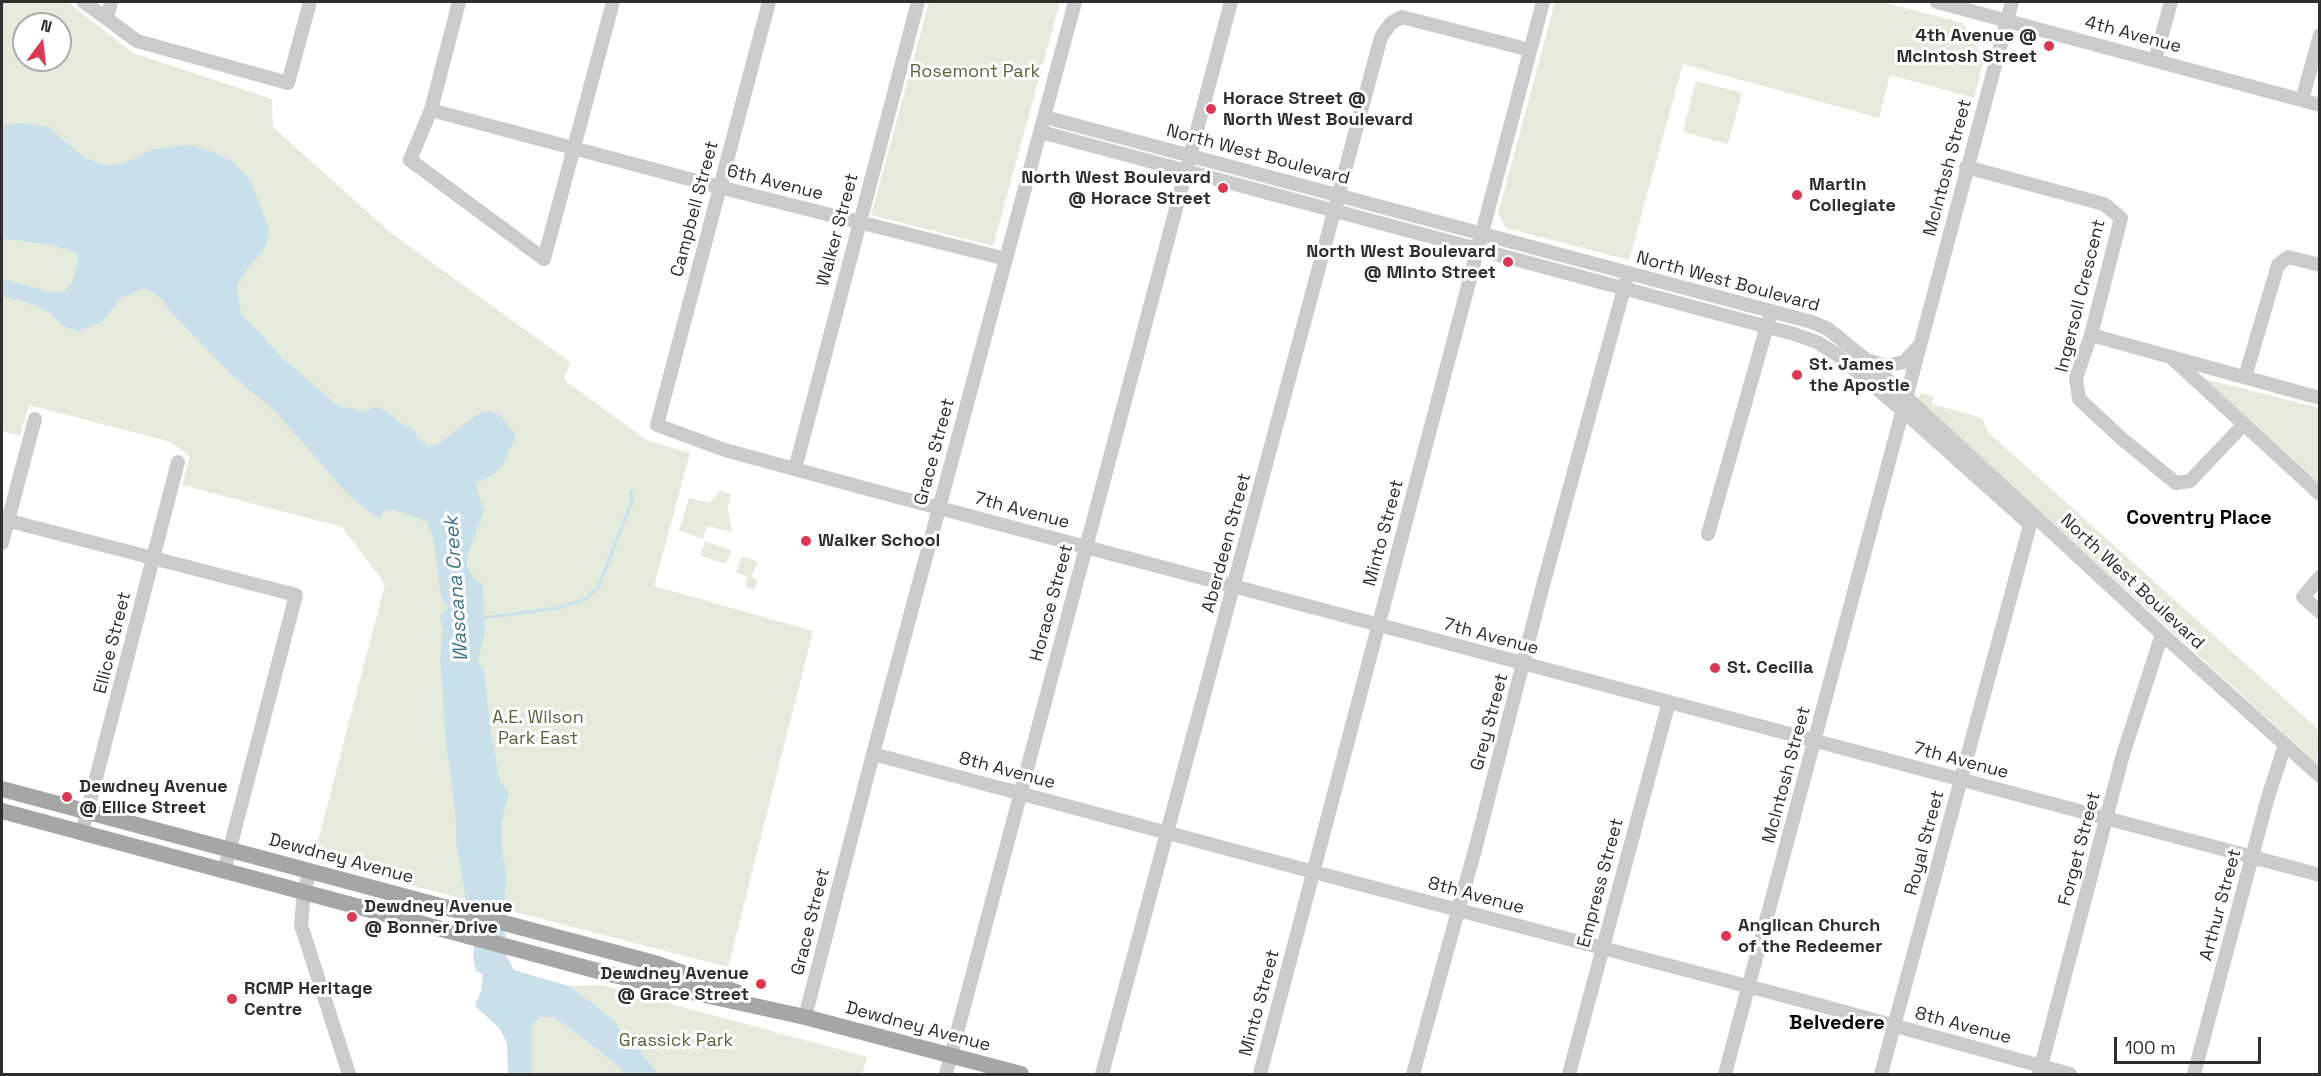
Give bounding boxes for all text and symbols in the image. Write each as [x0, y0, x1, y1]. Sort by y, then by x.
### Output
north arrow [12, 12, 72, 72]
street label: 4th Avenue [2083, 12, 2183, 58]
text: N [38, 15, 54, 38]
place label: 4th Avenue @ McIntosh Street [1896, 25, 2037, 68]
marker: 4th Avenue @ McIntosh Street [2042, 39, 2056, 53]
park label: Rosemont Park [910, 61, 1040, 83]
place label: Horace Street @ North West Boulevard [1223, 88, 1413, 130]
street label: McIntosh Street [1919, 97, 1977, 239]
marker: Horace Street @ North West Boulevard [1204, 102, 1218, 116]
street label: North West Boulevard [1164, 120, 1352, 190]
street label: Campbell Street [666, 139, 724, 279]
street label: 6th Avenue [725, 161, 825, 205]
place label: North West Boulevard @ Horace Street [1021, 167, 1211, 210]
street label: Walker Street [812, 171, 864, 289]
place label: Martin Collegiate [1809, 174, 1896, 216]
marker: North West Boulevard @ Horace Street [1216, 181, 1230, 195]
marker: Martin Collegiate [1790, 188, 1804, 202]
street label: Ingersoll Crescent [2052, 217, 2110, 375]
place label: North West Boulevard @ Minto Street [1306, 241, 1496, 284]
street label: North West Boulevard [1634, 247, 1822, 317]
marker: North West Boulevard @ Minto Street [1501, 255, 1515, 269]
place label: St. James the Apostle [1809, 354, 1910, 397]
marker: St. James the Apostle [1790, 368, 1804, 382]
street label: Grace Street [910, 396, 960, 508]
street label: Aberdeen Street [1198, 471, 1256, 615]
street label: Minto Street [1359, 477, 1409, 589]
street label: 7th Avenue [972, 488, 1072, 534]
district label: Coventry Place [2126, 507, 2272, 531]
street label: North West Boulevard [2056, 510, 2208, 654]
water label: Wascana Creek [440, 515, 474, 663]
place label: Walker School [818, 530, 940, 552]
marker: Walker School [799, 534, 813, 548]
street label: Horace Street [1026, 542, 1078, 664]
street label: Ellice Street [90, 590, 136, 696]
street label: 7th Avenue [1441, 614, 1541, 660]
place label: St. Cecilia [1727, 657, 1813, 679]
marker: St. Cecilia [1708, 661, 1722, 675]
street label: Grey Street [1467, 671, 1513, 773]
street label: McIntosh Street [1758, 704, 1816, 846]
park label: A.E. Wilson Park East [492, 707, 584, 750]
street label: 7th Avenue [1911, 738, 2011, 784]
street label: 8th Avenue [957, 748, 1057, 794]
place label: Dewdney Avenue @ Ellice Street [79, 776, 228, 818]
street label: Royal Street [1901, 788, 1949, 898]
marker: Dewdney Avenue @ Ellice Street [60, 790, 74, 804]
street label: Forget Street [2054, 790, 2106, 908]
street label: Empress Street [1573, 816, 1629, 950]
street label: Dewdney Avenue [266, 829, 416, 889]
street label: Arthur Street [2196, 847, 2246, 963]
street label: Grace Street [787, 866, 835, 978]
street label: 8th Avenue [1426, 873, 1526, 919]
place label: Dewdney Avenue @ Bonner Drive [364, 896, 513, 938]
marker: Dewdney Avenue @ Bonner Drive [345, 910, 359, 924]
place label: Anglican Church of the Redeemer [1738, 915, 1882, 958]
marker: Anglican Church of the Redeemer [1719, 929, 1733, 943]
street label: Minto Street [1235, 947, 1285, 1059]
place label: Dewdney Avenue @ Grace Street [600, 963, 749, 1006]
marker: Dewdney Avenue @ Grace Street [754, 977, 768, 991]
place label: RCMP Heritage Centre [244, 978, 373, 1020]
marker: RCMP Heritage Centre [225, 992, 239, 1006]
street label: Dewdney Avenue [843, 997, 993, 1057]
street label: 8th Avenue [1913, 1003, 2013, 1049]
district label: Belvedere [1789, 1012, 1885, 1036]
scale bar [2117, 1025, 2264, 1063]
park label: Grassick Park [619, 1030, 733, 1052]
text: 100 m [2125, 1036, 2176, 1059]

